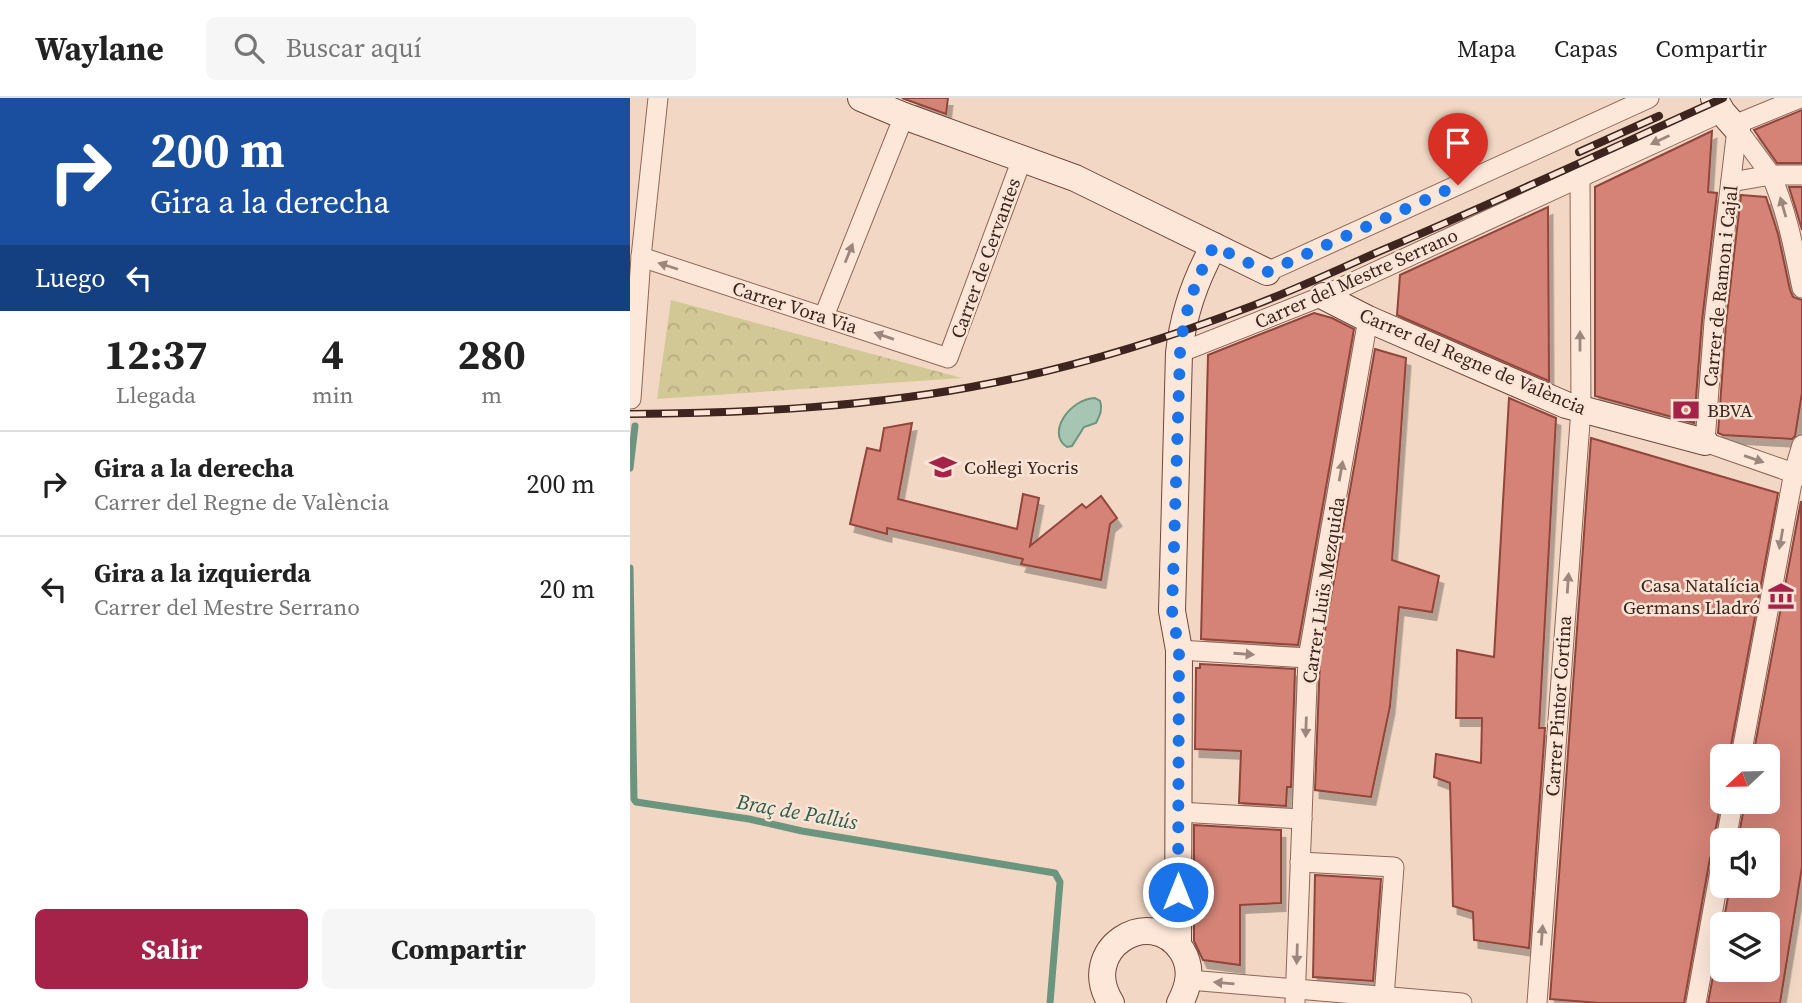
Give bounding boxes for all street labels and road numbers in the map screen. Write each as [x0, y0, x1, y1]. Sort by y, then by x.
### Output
street label: Carrer de Cervantes [944, 174, 1026, 342]
street label: Carrer de Ramon i Cajal [1696, 184, 1744, 388]
street label: Carrer del Mestre Serrano [1250, 221, 1462, 335]
street label: Carrer Vora Via [729, 275, 861, 340]
street label: Carrer del Regne de València [1356, 301, 1591, 421]
street label: Carrer Lluïs Mezquida [1295, 495, 1351, 685]
street label: Carrer Pintor Cortina [1539, 615, 1577, 797]

